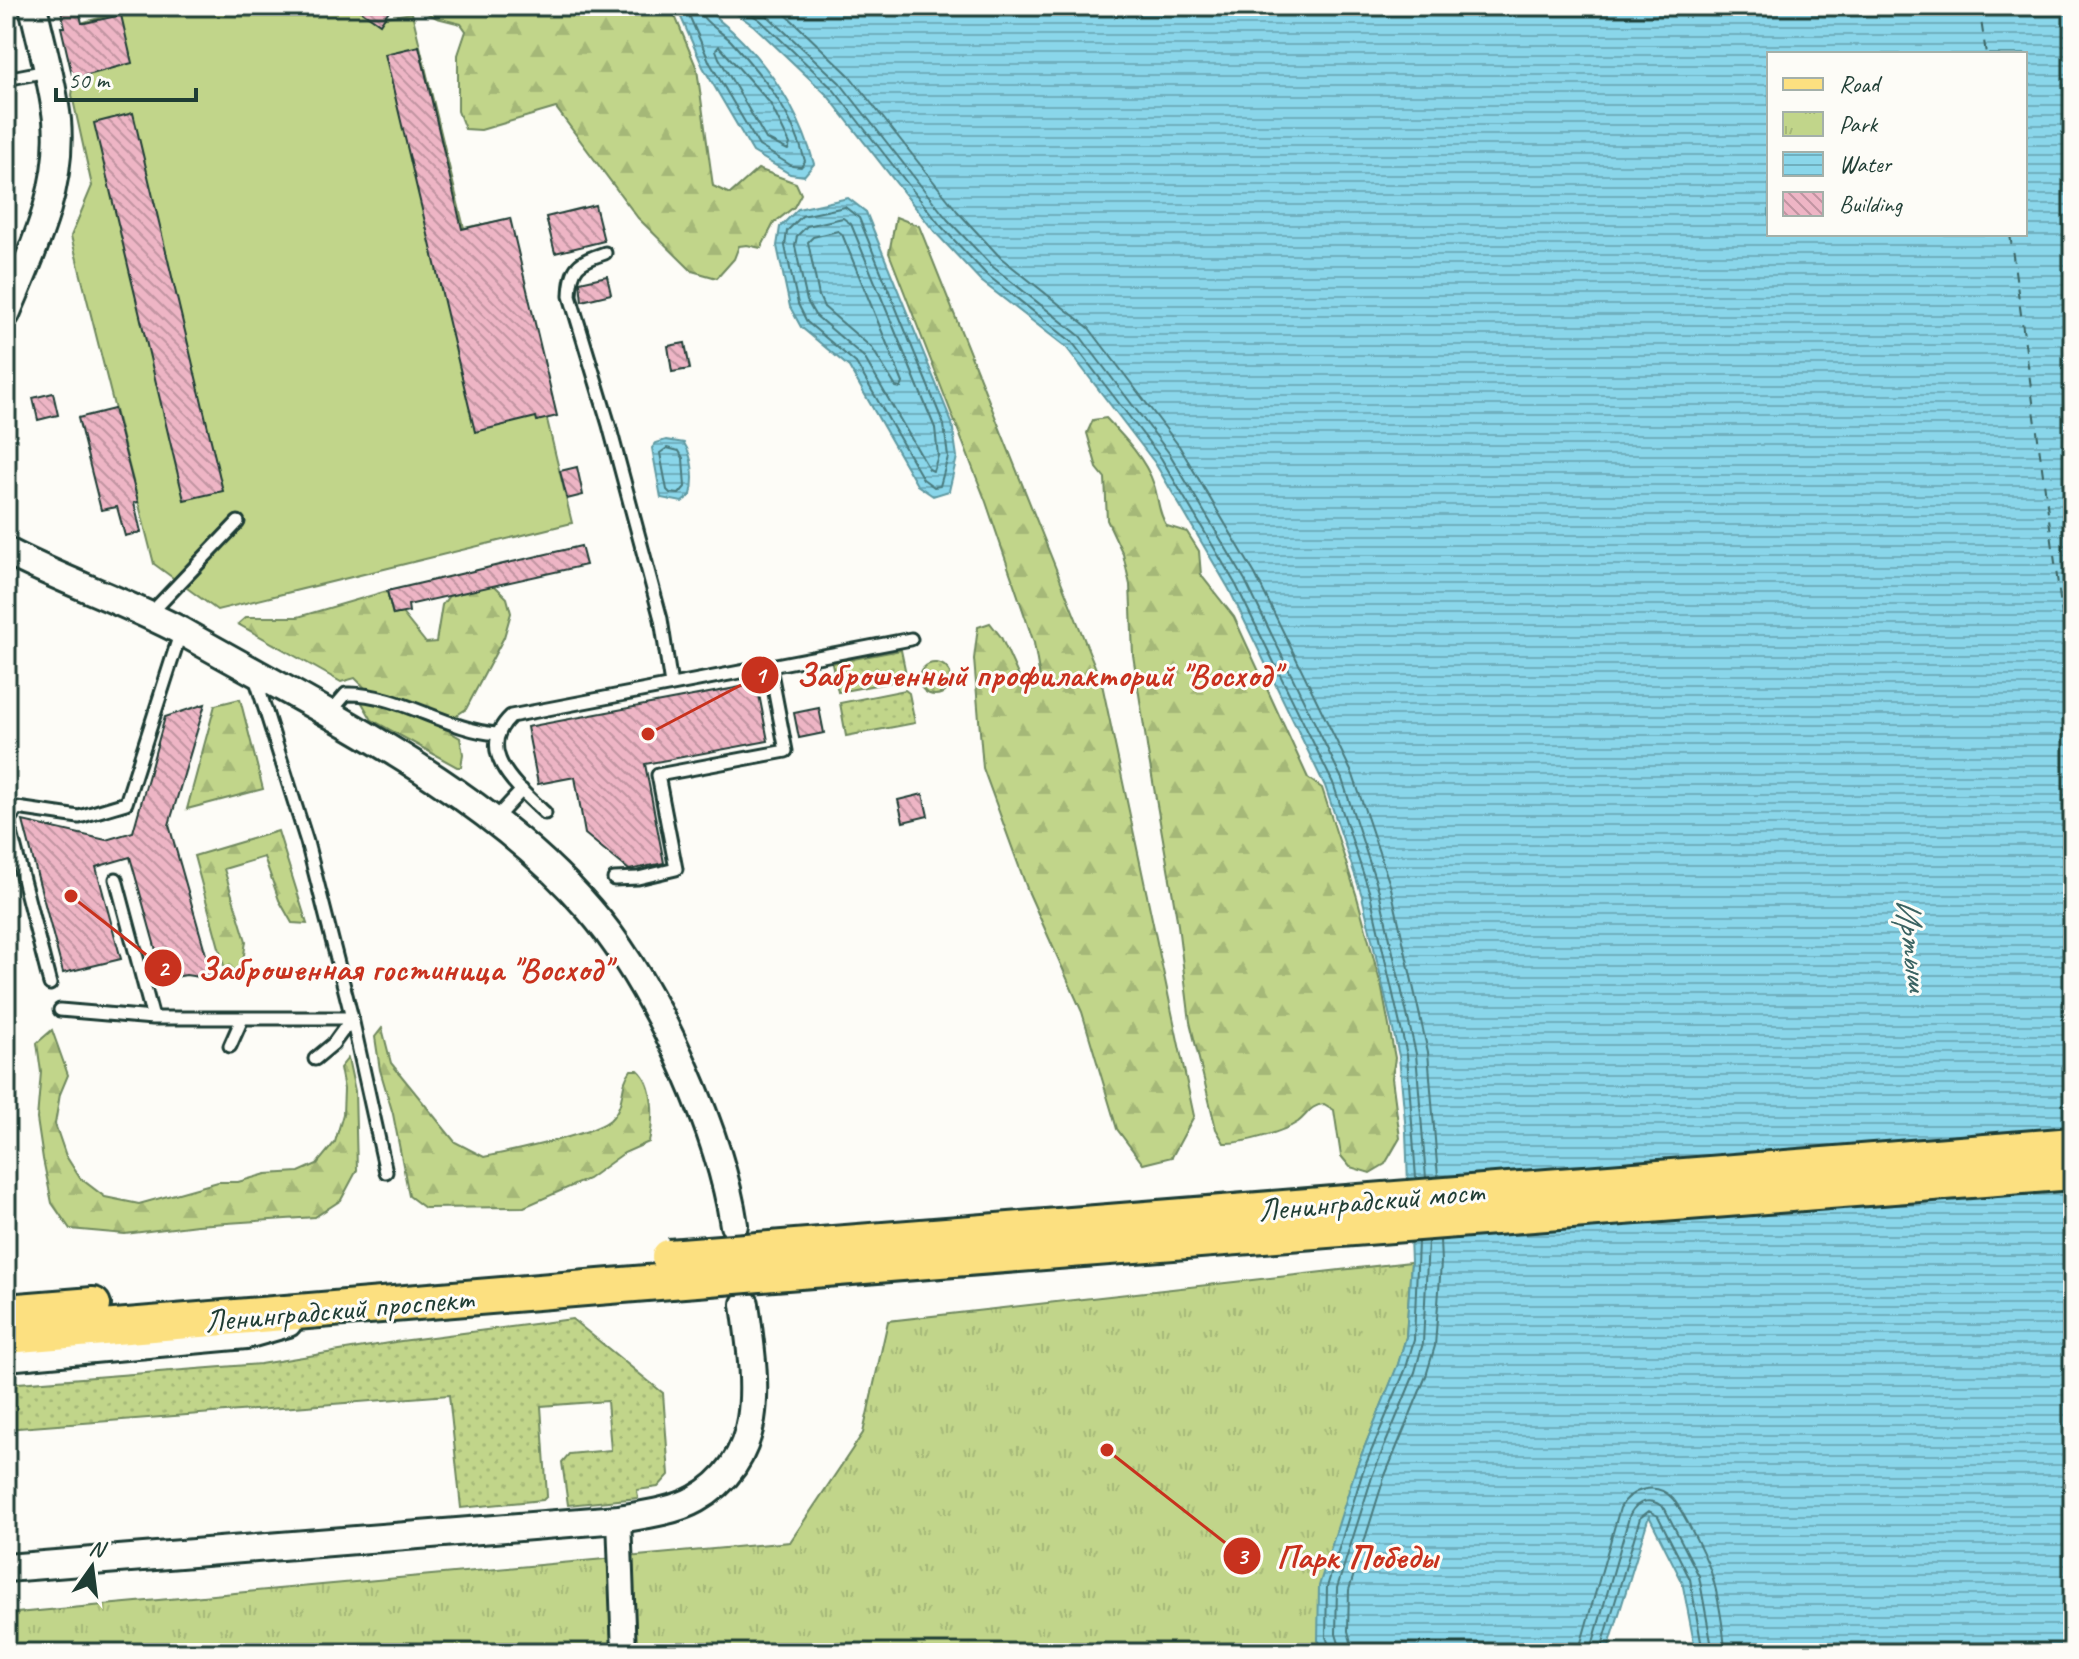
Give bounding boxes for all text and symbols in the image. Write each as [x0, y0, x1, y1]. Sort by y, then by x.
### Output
scale bar [56, 52, 196, 102]
legend [1767, 52, 2027, 236]
text: 50 m [68, 65, 111, 95]
text: Road [1839, 69, 1883, 99]
text: Park [1839, 109, 1879, 139]
text: Water [1839, 149, 1894, 179]
text: Building [1839, 189, 1904, 219]
callout: Заброшенный профилакторий "Восход" [740, 646, 1296, 704]
text: Заброшенный профилакторий "Восход" [796, 653, 1287, 696]
text: 1 [755, 660, 769, 690]
water label: Иртыш [1886, 895, 1942, 996]
callout: Заброшенная гостиница "Восход" [143, 939, 625, 997]
text: Заброшенная гостиница "Восход" [198, 947, 617, 990]
text: 2 [158, 953, 171, 983]
street label: Ленинградский мост [1256, 1170, 1487, 1231]
street label: Ленинградский проспект [203, 1277, 476, 1342]
north arrow [52, 1527, 132, 1607]
callout: Парк Победы [1222, 1527, 1453, 1585]
text: N [87, 1533, 110, 1565]
text: Парк Победы [1276, 1535, 1441, 1578]
text: 3 [1237, 1541, 1250, 1571]

